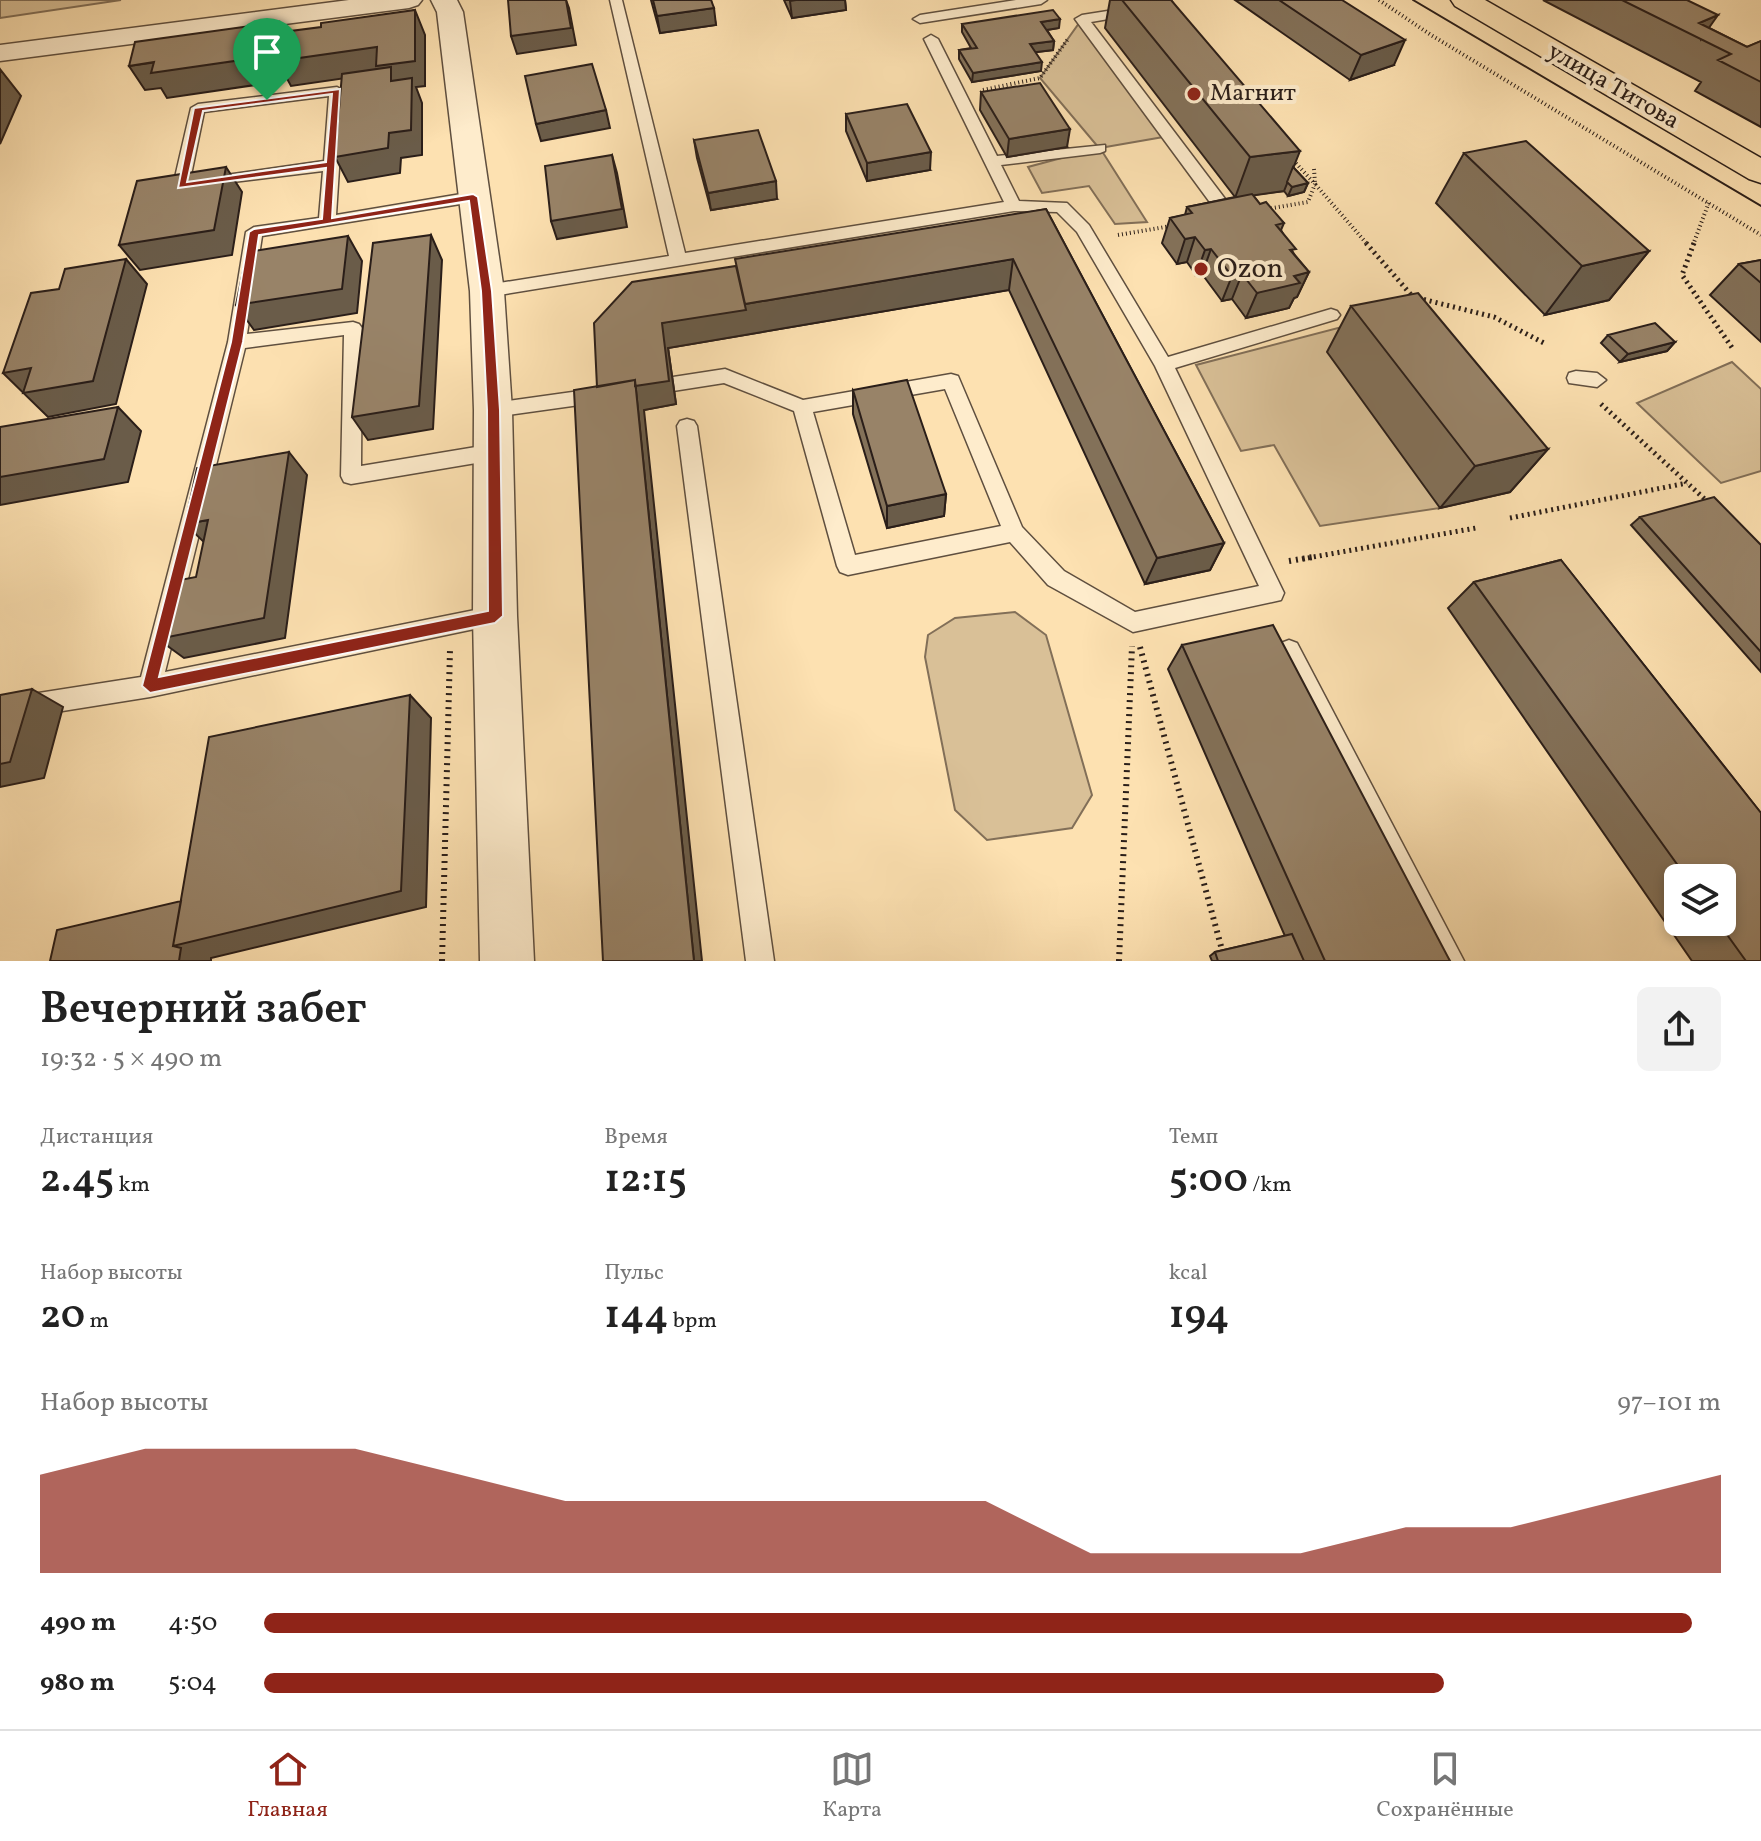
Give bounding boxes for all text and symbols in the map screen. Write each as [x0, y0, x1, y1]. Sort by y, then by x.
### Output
pin [233, 18, 301, 100]
icon: arrive [245, 30, 289, 74]
street label: улица Титова [1541, 35, 1685, 139]
place label: Магнит [1210, 77, 1296, 111]
marker: Магнит [1185, 85, 1203, 103]
place label: Ozon [1217, 250, 1283, 289]
marker: Ozon [1192, 260, 1210, 278]
map controls [1664, 864, 1736, 936]
button: layers [1664, 864, 1736, 936]
text: Вечерний забег [40, 980, 367, 1041]
button: share [1637, 987, 1721, 1071]
text: 19:32 · 5 × 490 m [40, 1041, 222, 1077]
text: Дистанция [40, 1122, 153, 1153]
text: Время [604, 1122, 668, 1153]
text: Темп [1169, 1122, 1218, 1153]
text: 2.45 [40, 1153, 114, 1209]
text: 12:15 [604, 1153, 687, 1209]
text: 5:00 [1169, 1153, 1248, 1209]
text: km [114, 1170, 150, 1201]
text: /km [1248, 1170, 1292, 1201]
text: Набор высоты [40, 1258, 183, 1289]
text: Пульс [604, 1258, 664, 1289]
text: kcal [1169, 1258, 1208, 1289]
text: 20 [40, 1289, 85, 1345]
text: 144 [604, 1289, 668, 1345]
text: 194 [1169, 1289, 1229, 1345]
text: m [85, 1306, 109, 1337]
text: bpm [668, 1306, 717, 1337]
text: Набор высоты [40, 1385, 208, 1421]
text: 97–101 m [1617, 1385, 1721, 1421]
text: 490 m [40, 1605, 116, 1641]
text: 4:50 [168, 1605, 217, 1641]
text: 980 m [40, 1665, 115, 1701]
text: 5:04 [168, 1665, 217, 1701]
tab: Главная [247, 1747, 328, 1826]
tab: Карта [822, 1747, 882, 1826]
tab: Сохранённые [1376, 1747, 1514, 1826]

